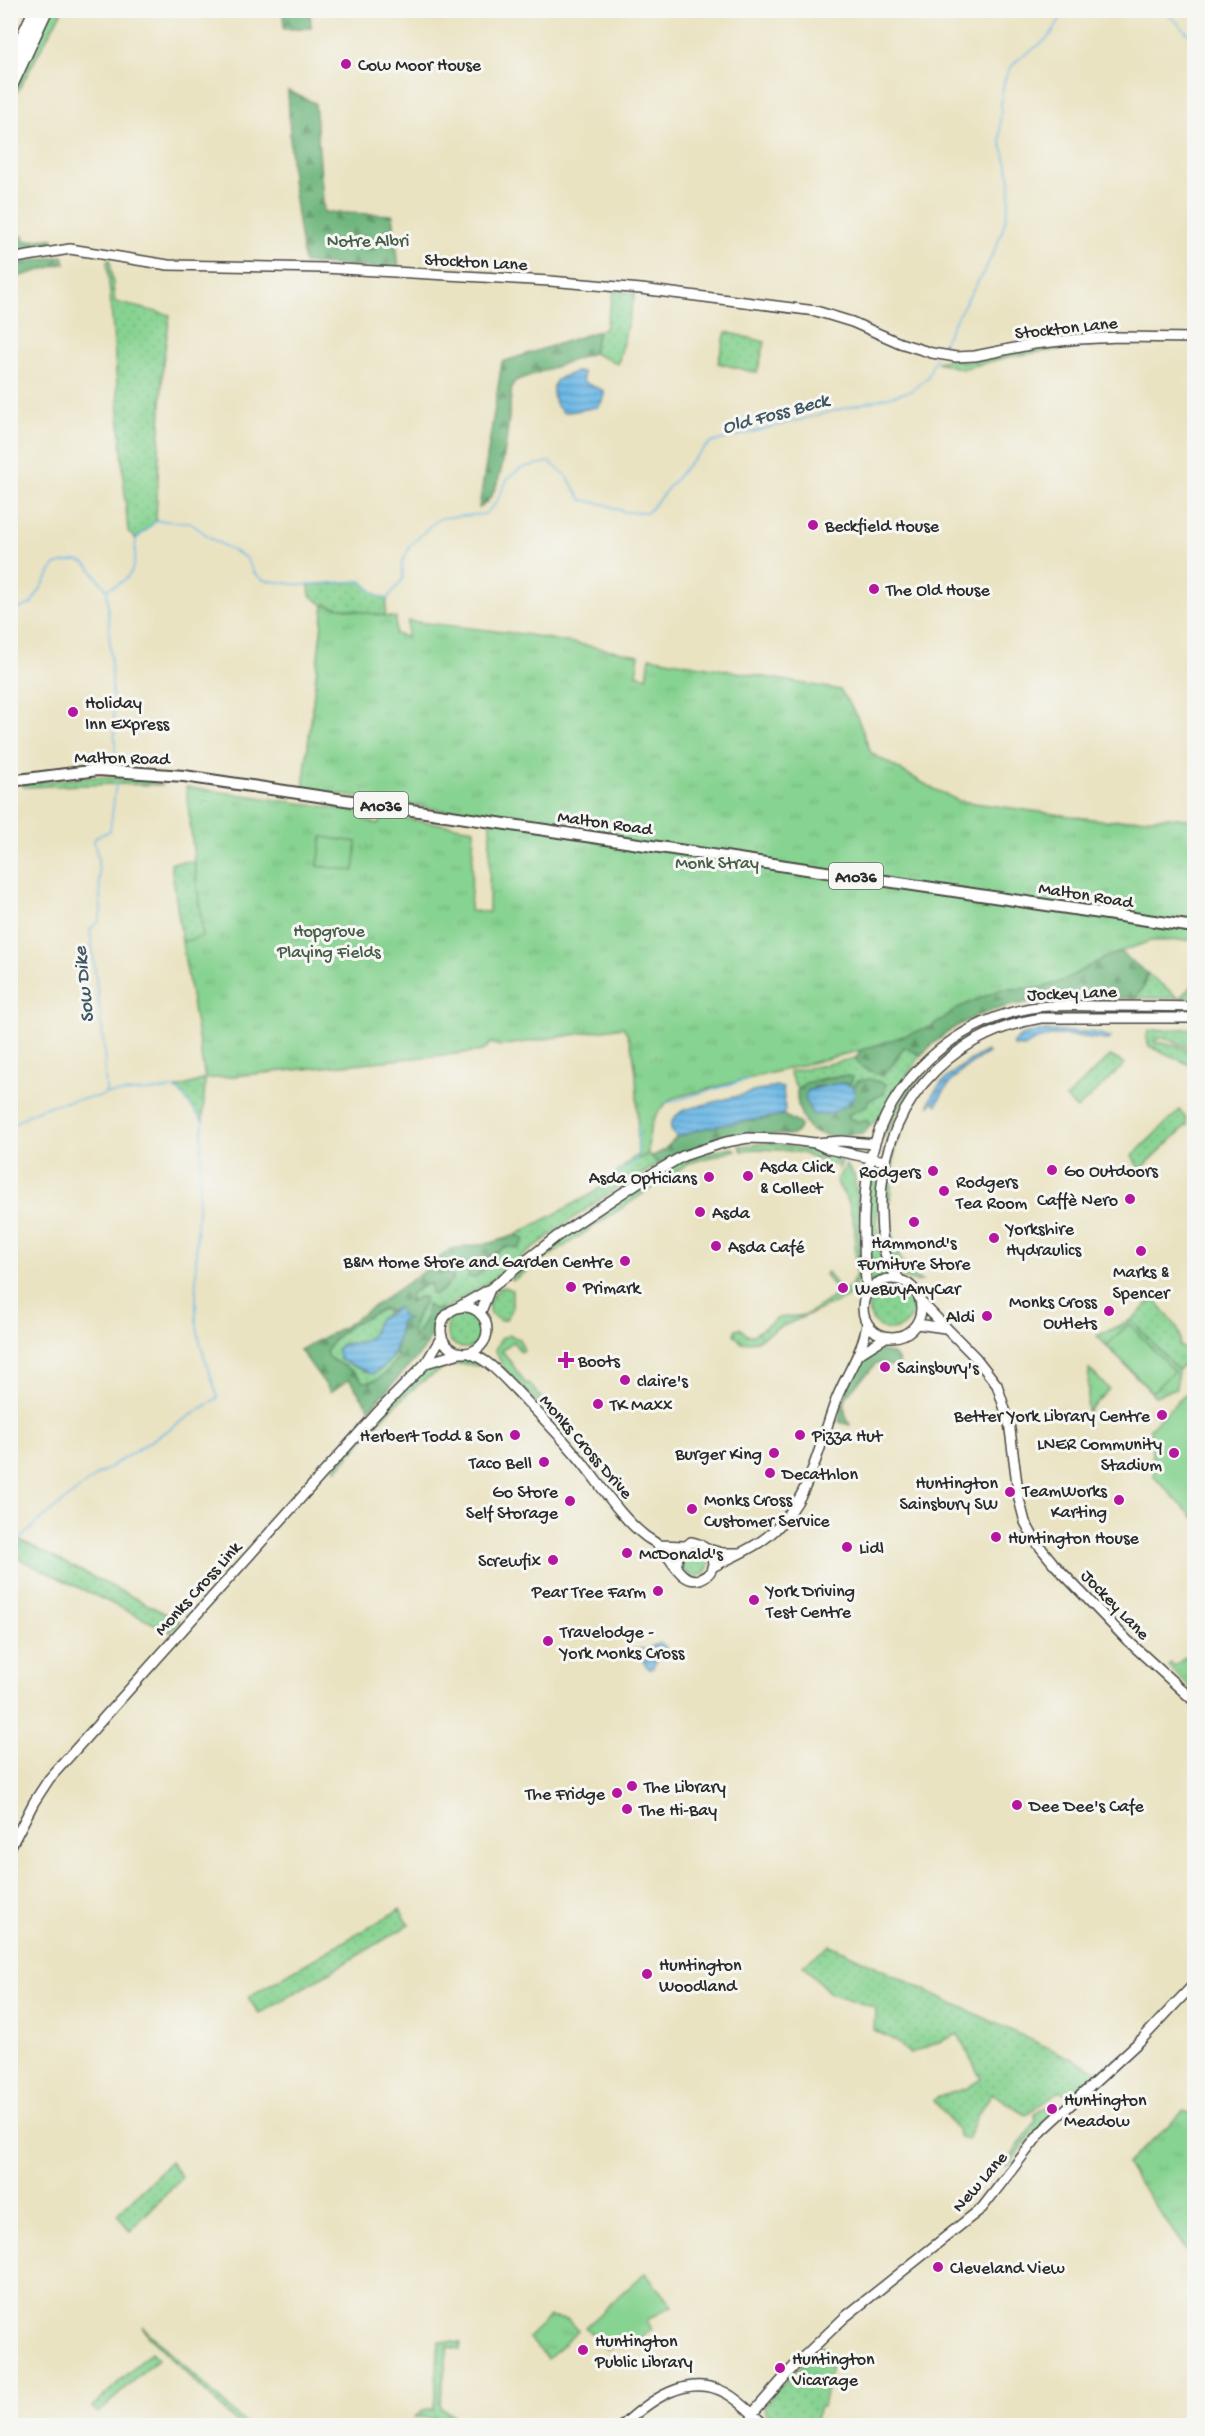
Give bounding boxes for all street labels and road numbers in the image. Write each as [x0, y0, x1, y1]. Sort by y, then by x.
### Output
street label: Stockton Lane [424, 250, 529, 277]
street label: Stockton Lane [1014, 314, 1119, 345]
street label: Malton Road [74, 748, 171, 771]
road number: A1036 [354, 792, 408, 818]
street label: Malton Road [556, 807, 655, 842]
road number: A1036 [829, 863, 883, 889]
street label: Malton Road [1037, 879, 1136, 915]
street label: Jockey Lane [1027, 982, 1118, 1007]
street label: Monks Cross Drive [534, 1391, 637, 1505]
street label: Monks Cross Link [151, 1537, 248, 1641]
street label: Jockey Lane [1075, 1566, 1153, 1646]
street label: New Lane [949, 2147, 1013, 2217]

